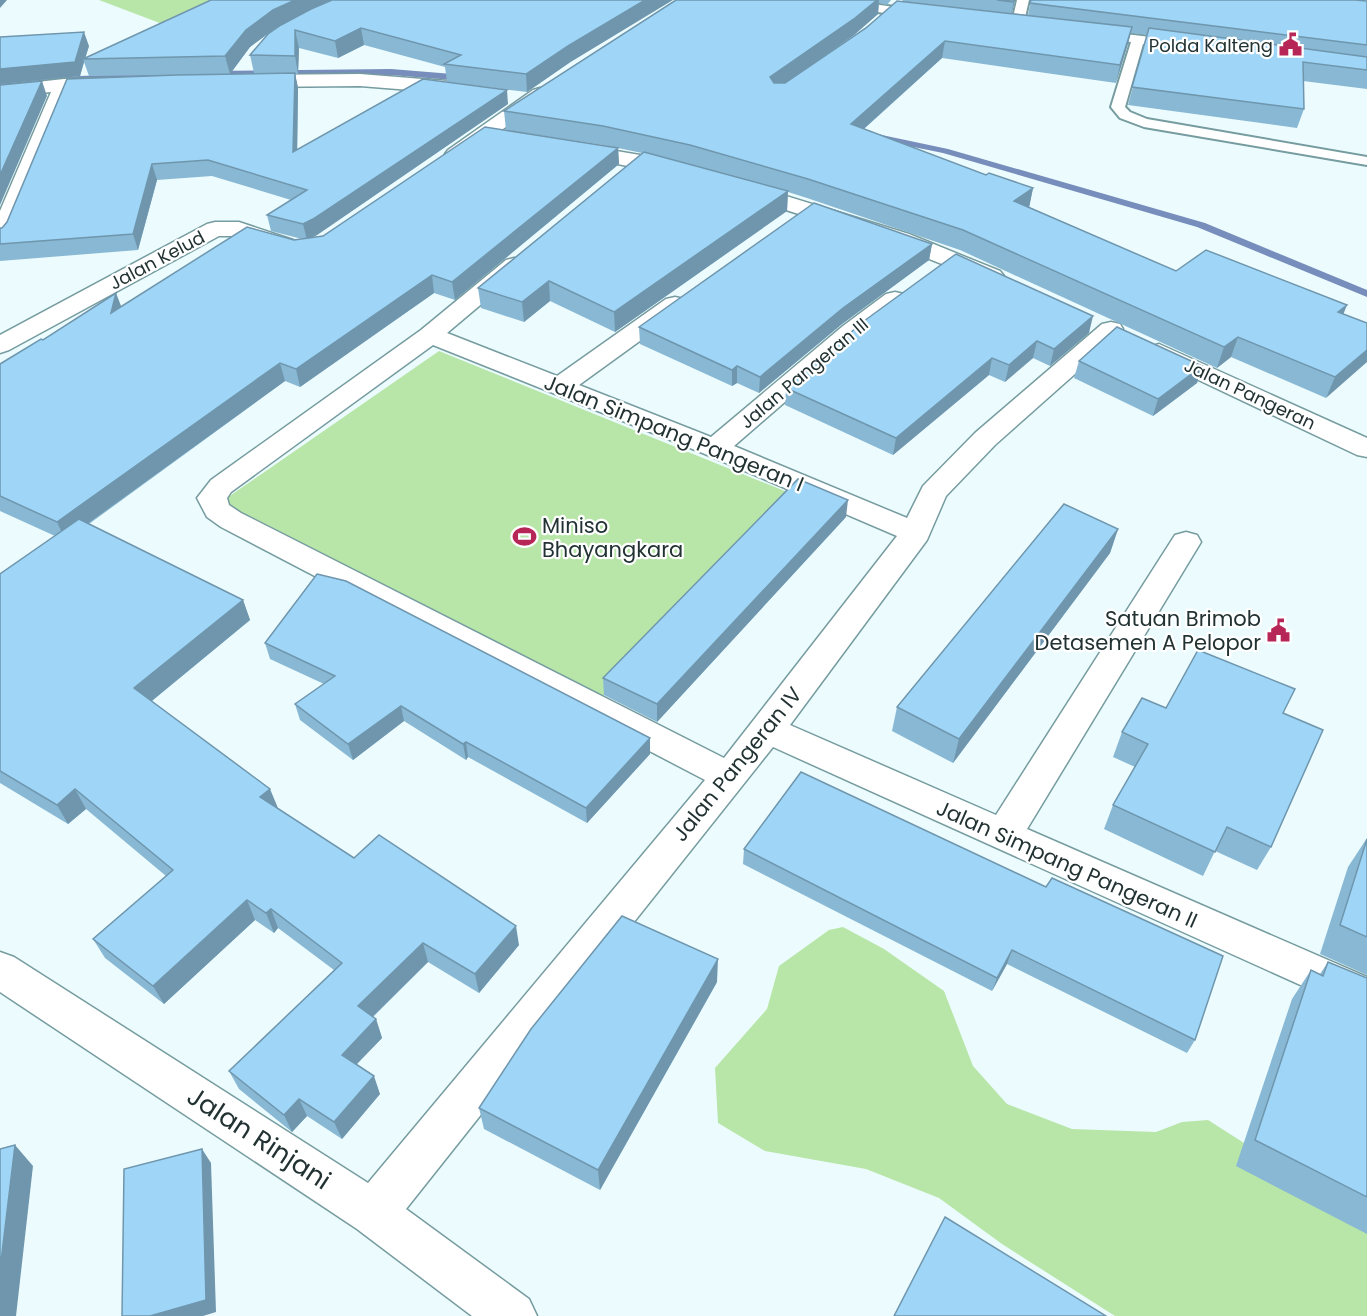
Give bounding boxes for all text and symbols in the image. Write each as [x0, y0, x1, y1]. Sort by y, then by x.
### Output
public building icon: Polda Kalteng [1278, 32, 1304, 58]
place label: Polda Kalteng [1149, 33, 1273, 58]
street label: Jalan Kelud [105, 224, 209, 296]
street label: Jalan Pangeran III [734, 312, 874, 434]
street label: Jalan Pangeran [1180, 353, 1320, 435]
street label: Jalan Simpang Pangeran I [540, 368, 808, 498]
place label: Miniso Bhayangkara [542, 511, 683, 564]
sports icon: Miniso Bhayangkara [511, 524, 537, 550]
place label: Satuan Brimob Detasemen A Pelopor [1035, 604, 1261, 657]
public building icon: Satuan Brimob Detasemen A Pelopor [1266, 617, 1292, 643]
street label: Jalan Pangeran IV [666, 681, 808, 847]
street label: Jalan Simpang Pangeran II [932, 793, 1202, 935]
street label: Jalan Rinjani [180, 1078, 338, 1198]

